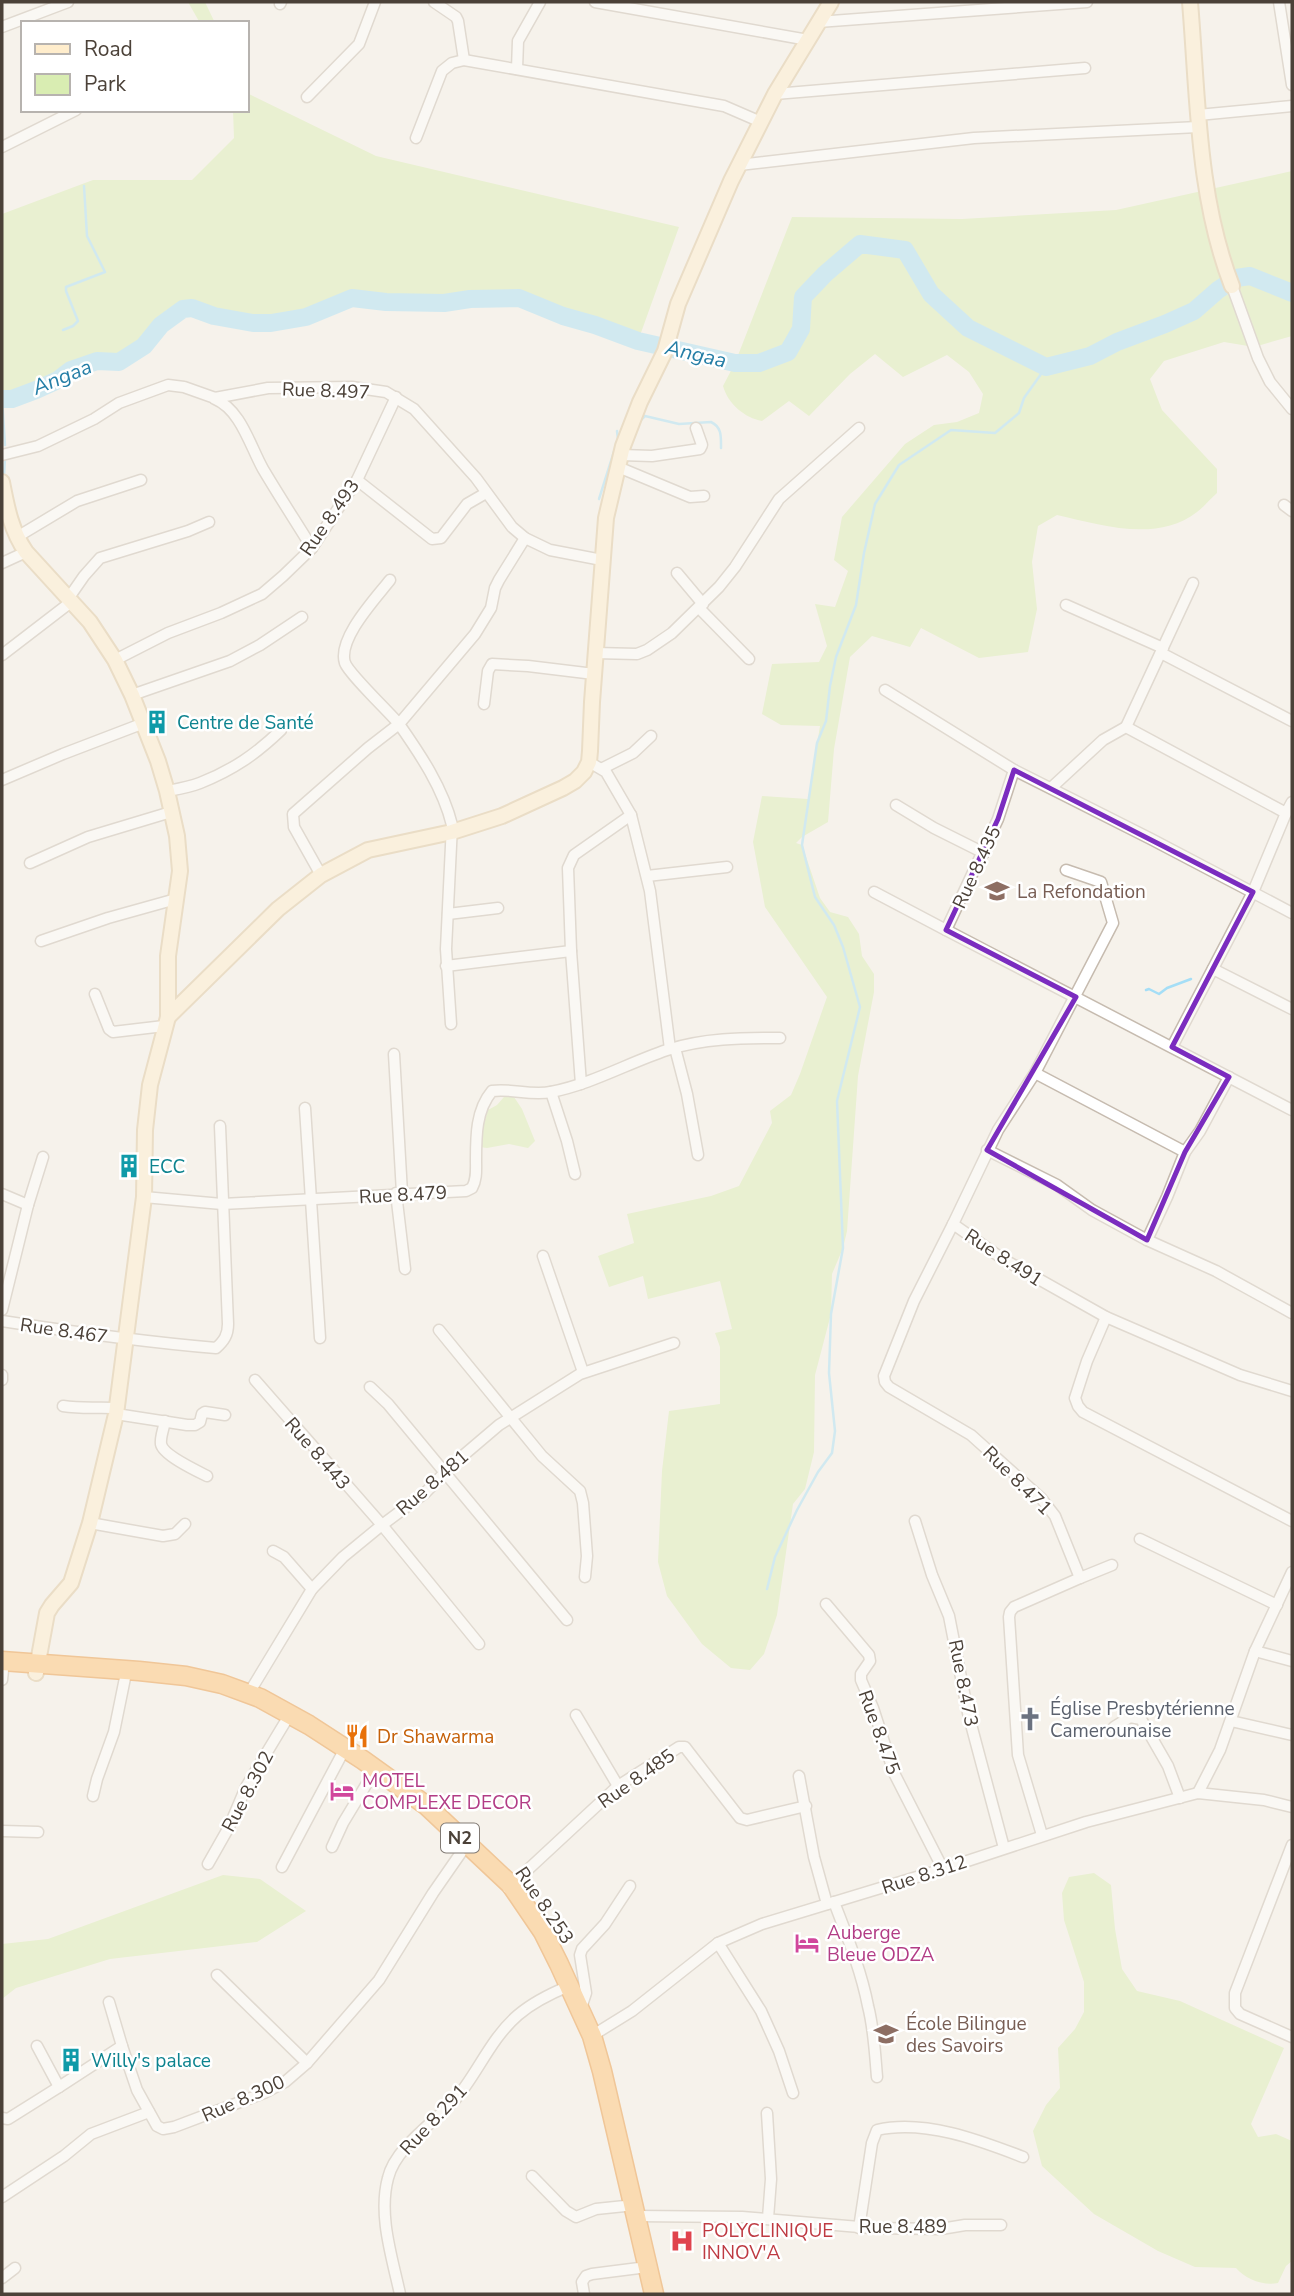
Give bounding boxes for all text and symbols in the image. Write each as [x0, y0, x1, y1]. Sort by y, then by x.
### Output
legend [21, 21, 248, 112]
text: Road [84, 35, 133, 63]
text: Park [84, 70, 126, 98]
water label: Angaa [662, 333, 729, 375]
water label: Angaa [27, 352, 96, 402]
street label: Rue 8.497 [281, 376, 371, 406]
street label: Rue 8.493 [294, 474, 366, 561]
building icon: Centre de Santé [143, 708, 171, 736]
place label: Centre de Santé [177, 710, 314, 736]
street label: Rue 8.435 [946, 822, 1007, 913]
school or university icon: La Refondation [983, 877, 1011, 905]
place label: La Refondation [1017, 879, 1146, 905]
building icon: ECC [115, 1152, 143, 1180]
place label: ECC [149, 1154, 185, 1180]
street label: Rue 8.479 [358, 1180, 448, 1210]
street label: Rue 8.491 [959, 1223, 1048, 1293]
street label: Rue 8.467 [18, 1312, 109, 1350]
street label: Rue 8.443 [278, 1412, 356, 1496]
street label: Rue 8.471 [977, 1440, 1058, 1521]
street label: Rue 8.481 [391, 1444, 475, 1522]
street label: Rue 8.473 [942, 1637, 984, 1729]
street label: Rue 8.475 [852, 1686, 906, 1778]
place label: Église Presbytérienne Camerounaise [1050, 1696, 1235, 1744]
church icon: Église Presbytérienne Camerounaise [1016, 1705, 1044, 1733]
restaurant icon: Dr Shawarma [343, 1722, 371, 1750]
place label: Dr Shawarma [377, 1724, 494, 1750]
street label: Rue 8.485 [593, 1743, 680, 1815]
street label: Rue 8.302 [216, 1746, 280, 1837]
place label: MOTEL COMPLEXE DECOR [362, 1768, 532, 1816]
hotel icon: MOTEL COMPLEXE DECOR [328, 1777, 356, 1805]
road number: N2 [441, 1824, 479, 1852]
street label: Rue 8.312 [878, 1849, 970, 1901]
street label: Rue 8.253 [509, 1862, 580, 1949]
place label: Auberge Bleue ODZA [827, 1920, 935, 1968]
hotel icon: Auberge Bleue ODZA [793, 1929, 821, 1957]
place label: École Bilingue des Savoirs [906, 2011, 1027, 2059]
school or university icon: École Bilingue des Savoirs [872, 2020, 900, 2048]
building icon: Willy's palace [57, 2046, 85, 2074]
place label: Willy's palace [91, 2048, 211, 2074]
street label: Rue 8.300 [198, 2069, 289, 2129]
street label: Rue 8.291 [394, 2079, 473, 2161]
street label: Rue 8.489 [859, 2214, 947, 2240]
place label: POLYCLINIQUE INNOV'A [702, 2218, 833, 2266]
hospital icon: POLYCLINIQUE INNOV'A [668, 2227, 696, 2255]

